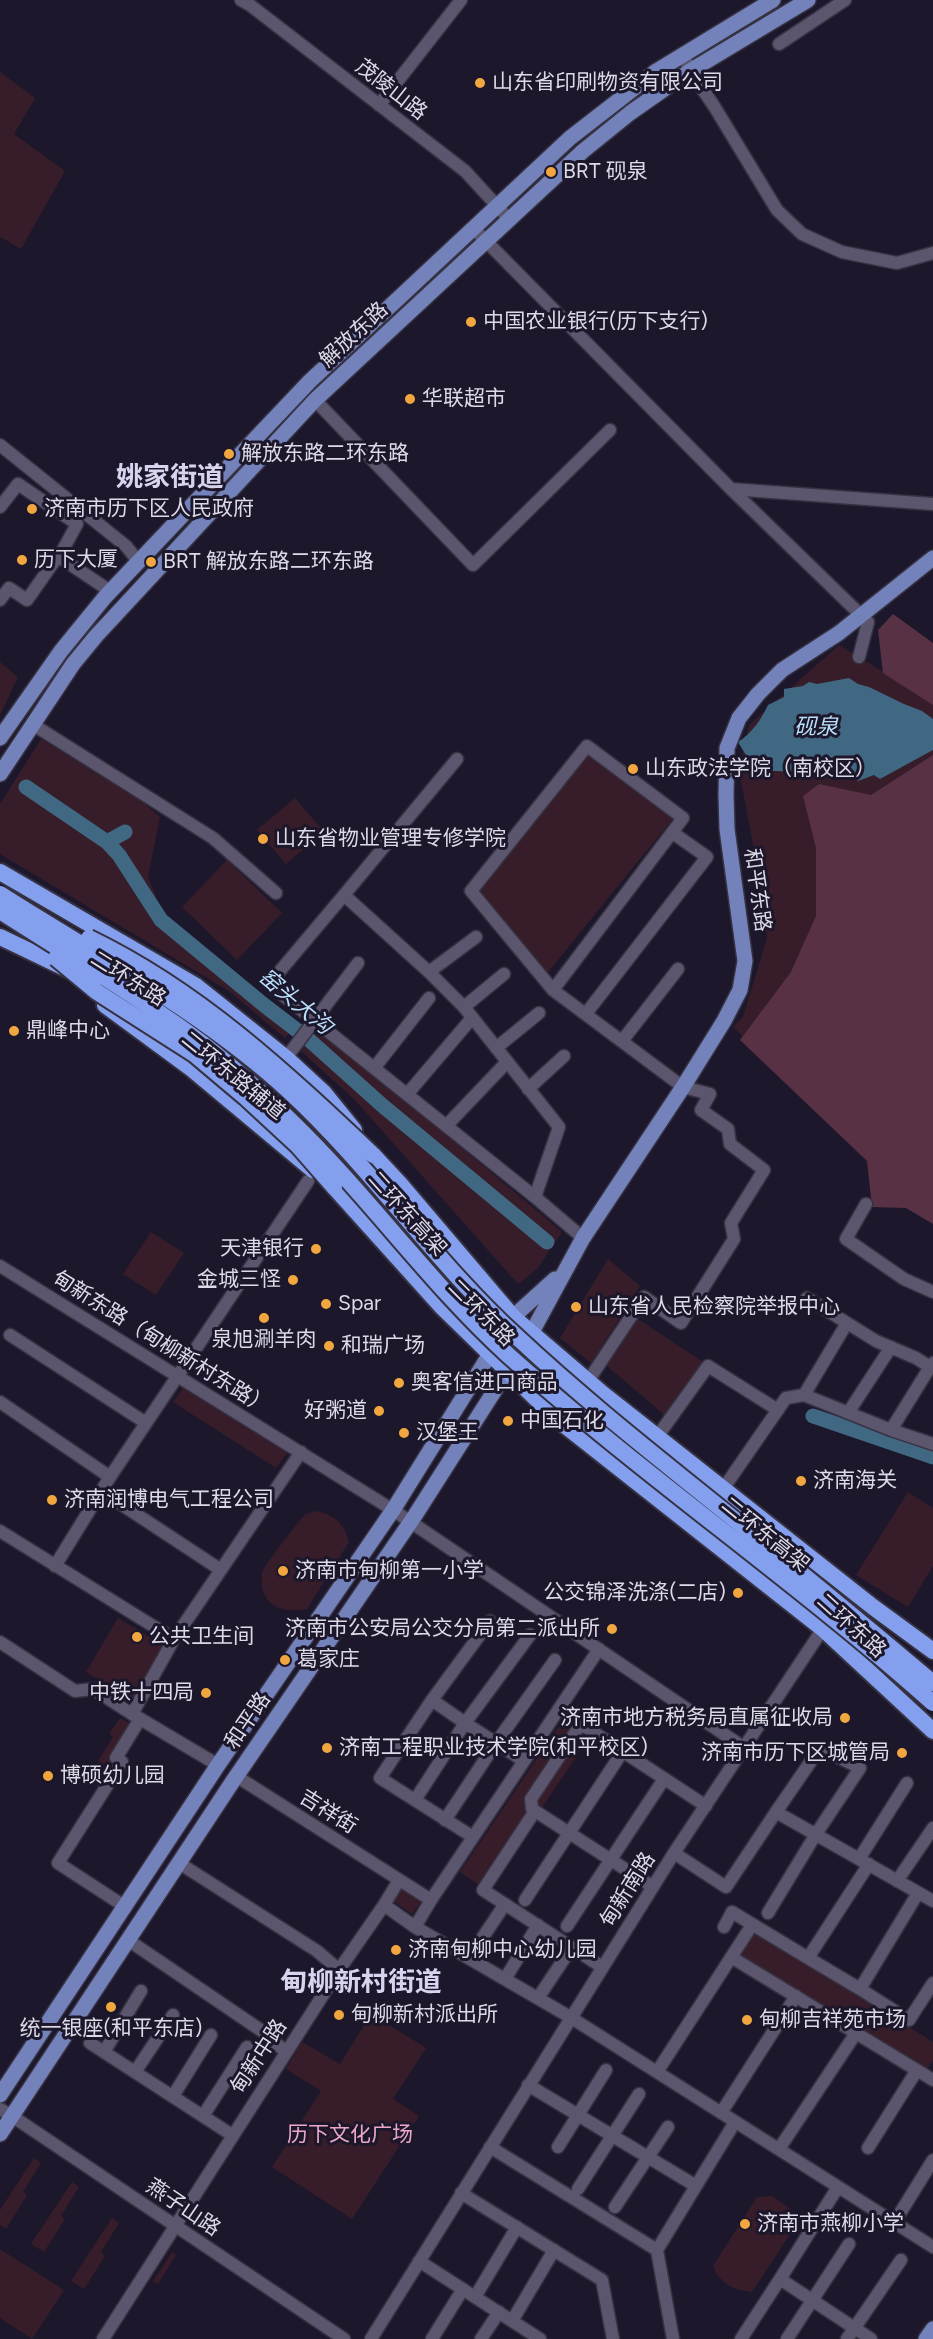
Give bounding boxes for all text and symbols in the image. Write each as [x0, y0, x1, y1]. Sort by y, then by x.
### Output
street label: 茂陵山路 [350, 54, 432, 126]
place label: 山东省印刷物资有限公司 [492, 70, 723, 96]
marker: 山东省印刷物资有限公司 [473, 76, 487, 90]
place label: BRT 砚泉 [563, 159, 648, 185]
marker: BRT 砚泉 [544, 165, 558, 179]
street label: 解放东路 [315, 297, 393, 373]
place label: 中国农业银行(历下支行) [483, 309, 708, 335]
marker: 中国农业银行(历下支行) [464, 315, 478, 329]
place label: 华联超市 [422, 386, 506, 412]
marker: 华联超市 [403, 392, 417, 406]
place label: 解放东路二环东路 [241, 441, 409, 467]
marker: 解放东路二环东路 [222, 447, 236, 461]
district label: 姚家街道 [116, 462, 224, 494]
place label: 济南市历下区人民政府 [44, 496, 254, 522]
marker: 济南市历下区人民政府 [25, 502, 39, 516]
place label: 历下大厦 [34, 547, 118, 573]
place label: BRT 解放东路二环东路 [163, 549, 374, 575]
marker: 历下大厦 [15, 553, 29, 567]
marker: BRT 解放东路二环东路 [144, 555, 158, 569]
water label: 砚泉 [794, 715, 838, 741]
place label: 山东政法学院（南校区） [645, 756, 876, 782]
marker: 山东政法学院（南校区） [626, 762, 640, 776]
place label: 山东省物业管理专修学院 [275, 826, 506, 852]
marker: 山东省物业管理专修学院 [256, 832, 270, 846]
street label: 和平东路 [739, 847, 775, 933]
street label: 二环东路 [86, 946, 170, 1012]
water label: 窑头大沟 [253, 964, 337, 1040]
place label: 鼎峰中心 [26, 1018, 110, 1044]
marker: 鼎峰中心 [7, 1024, 21, 1038]
street label: 二环东路辅道 [176, 1027, 290, 1125]
street label: 二环东高架 [363, 1167, 451, 1261]
place label: 天津银行 [220, 1236, 304, 1262]
marker: 天津银行 [309, 1242, 323, 1256]
street label: 甸新东路（甸柳新村东路） [47, 1266, 275, 1420]
place label: 金城三怪 [197, 1267, 281, 1293]
marker: 金城三怪 [286, 1273, 300, 1287]
street label: 二环东路 [442, 1274, 520, 1352]
place label: Spar [338, 1291, 381, 1317]
place label: 山东省人民检察院举报中心 [588, 1294, 840, 1320]
marker: Spar [319, 1297, 333, 1311]
marker: 山东省人民检察院举报中心 [569, 1300, 583, 1314]
marker: 泉旭涮羊肉 [257, 1311, 271, 1325]
place label: 泉旭涮羊肉 [212, 1327, 316, 1353]
place label: 和瑞广场 [341, 1333, 425, 1359]
marker: 和瑞广场 [322, 1339, 336, 1353]
place label: 奥客信进口商品 [411, 1370, 558, 1396]
marker: 奥客信进口商品 [392, 1376, 406, 1390]
place label: 好粥道 [304, 1398, 367, 1424]
marker: 好粥道 [372, 1404, 386, 1418]
place label: 中国石化 [520, 1408, 604, 1434]
marker: 中国石化 [501, 1414, 515, 1428]
place label: 汉堡王 [416, 1420, 479, 1446]
marker: 汉堡王 [397, 1426, 411, 1440]
place label: 济南海关 [813, 1468, 897, 1494]
marker: 济南海关 [794, 1474, 808, 1488]
place label: 济南润博电气工程公司 [64, 1487, 274, 1513]
street label: 二环东高架 [716, 1492, 814, 1578]
marker: 济南润博电气工程公司 [45, 1493, 59, 1507]
place label: 济南市甸柳第一小学 [295, 1558, 484, 1584]
marker: 济南市甸柳第一小学 [276, 1564, 290, 1578]
place label: 公交锦泽洗涤(二店) [543, 1580, 726, 1606]
marker: 公交锦泽洗涤(二店) [731, 1586, 745, 1600]
street label: 二环东路 [811, 1589, 891, 1663]
place label: 济南市公安局公交分局第二派出所 [285, 1616, 600, 1642]
marker: 济南市公安局公交分局第二派出所 [605, 1622, 619, 1636]
place label: 公共卫生间 [149, 1624, 254, 1650]
marker: 公共卫生间 [130, 1630, 144, 1644]
place label: 葛家庄 [297, 1647, 360, 1673]
marker: 葛家庄 [278, 1653, 292, 1667]
place label: 中铁十四局 [89, 1680, 194, 1706]
marker: 中铁十四局 [199, 1686, 213, 1700]
street label: 和平路 [220, 1688, 276, 1754]
place label: 济南市地方税务局直属征收局 [560, 1705, 833, 1731]
marker: 济南市地方税务局直属征收局 [838, 1711, 852, 1725]
place label: 济南工程职业技术学院(和平校区) [339, 1735, 648, 1761]
place label: 济南市历下区城管局 [701, 1740, 890, 1766]
marker: 济南工程职业技术学院(和平校区) [320, 1741, 334, 1755]
marker: 济南市历下区城管局 [895, 1746, 909, 1760]
place label: 博硕幼儿园 [60, 1763, 165, 1789]
marker: 博硕幼儿园 [41, 1769, 55, 1783]
street label: 吉祥街 [295, 1785, 361, 1839]
street label: 甸新南路 [595, 1848, 661, 1932]
place label: 济南甸柳中心幼儿园 [408, 1937, 597, 1963]
marker: 济南甸柳中心幼儿园 [389, 1943, 403, 1957]
district label: 甸柳新村街道 [280, 1967, 442, 1999]
marker: 统一银座(和平东店) [104, 2000, 118, 2014]
place label: 甸柳新村派出所 [351, 2002, 498, 2028]
place label: 甸柳吉祥苑市场 [759, 2007, 906, 2033]
marker: 甸柳新村派出所 [332, 2008, 346, 2022]
marker: 甸柳吉祥苑市场 [740, 2013, 754, 2027]
street label: 甸新中路 [226, 2015, 292, 2099]
place label: 统一银座(和平东店) [20, 2016, 202, 2042]
park label: 历下文化广场 [287, 2122, 413, 2148]
street label: 燕子山路 [141, 2174, 225, 2242]
place label: 济南市燕柳小学 [757, 2211, 904, 2237]
marker: 济南市燕柳小学 [738, 2217, 752, 2231]

